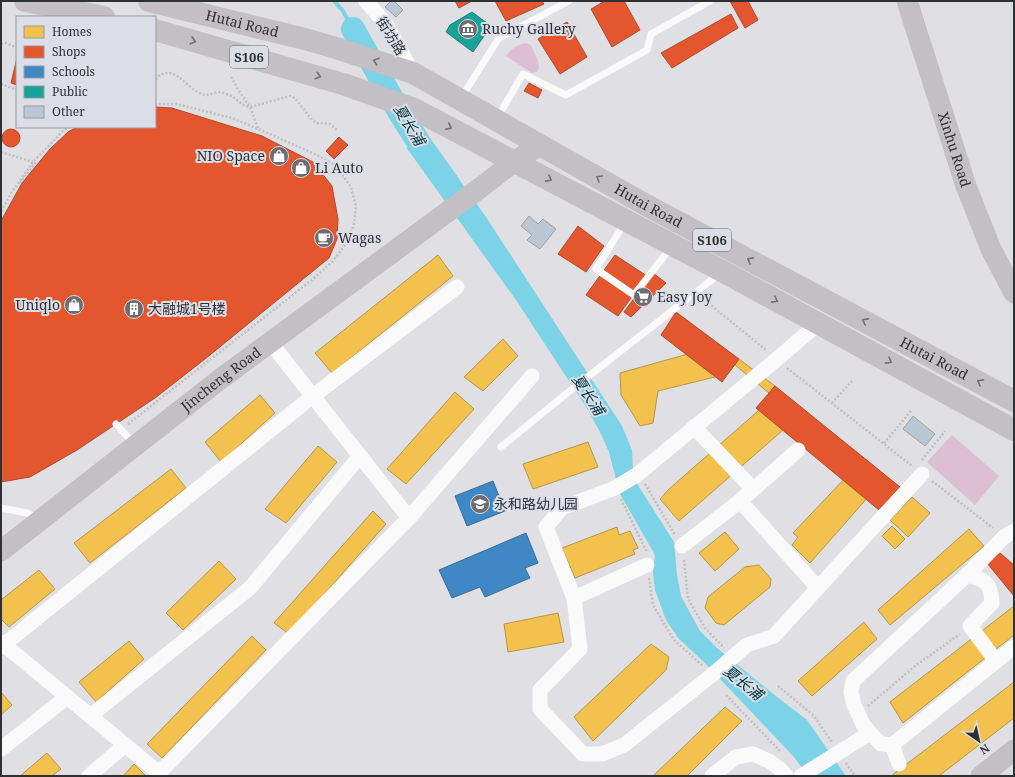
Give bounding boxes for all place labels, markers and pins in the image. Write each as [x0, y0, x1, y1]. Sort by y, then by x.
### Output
museum icon: Ruchy Gallery [457, 18, 479, 40]
place label: Ruchy Gallery [482, 19, 576, 38]
shop icon: NIO Space [268, 145, 290, 167]
place label: NIO Space [197, 146, 265, 165]
shop icon: Li Auto [290, 157, 312, 179]
place label: Li Auto [315, 158, 363, 177]
cafe icon: Wagas [313, 227, 335, 249]
place label: Wagas [338, 228, 381, 247]
supermarket icon: Easy Joy [632, 286, 654, 308]
place label: Easy Joy [657, 287, 712, 306]
shop icon: Uniqlo [63, 294, 85, 316]
place label: Uniqlo [15, 295, 60, 314]
building icon: 大融城1号楼 [123, 298, 145, 320]
place label: 大融城1号楼 [148, 299, 226, 318]
school or university icon: 永和路幼儿园 [469, 493, 491, 515]
place label: 永和路幼儿园 [494, 494, 578, 513]

